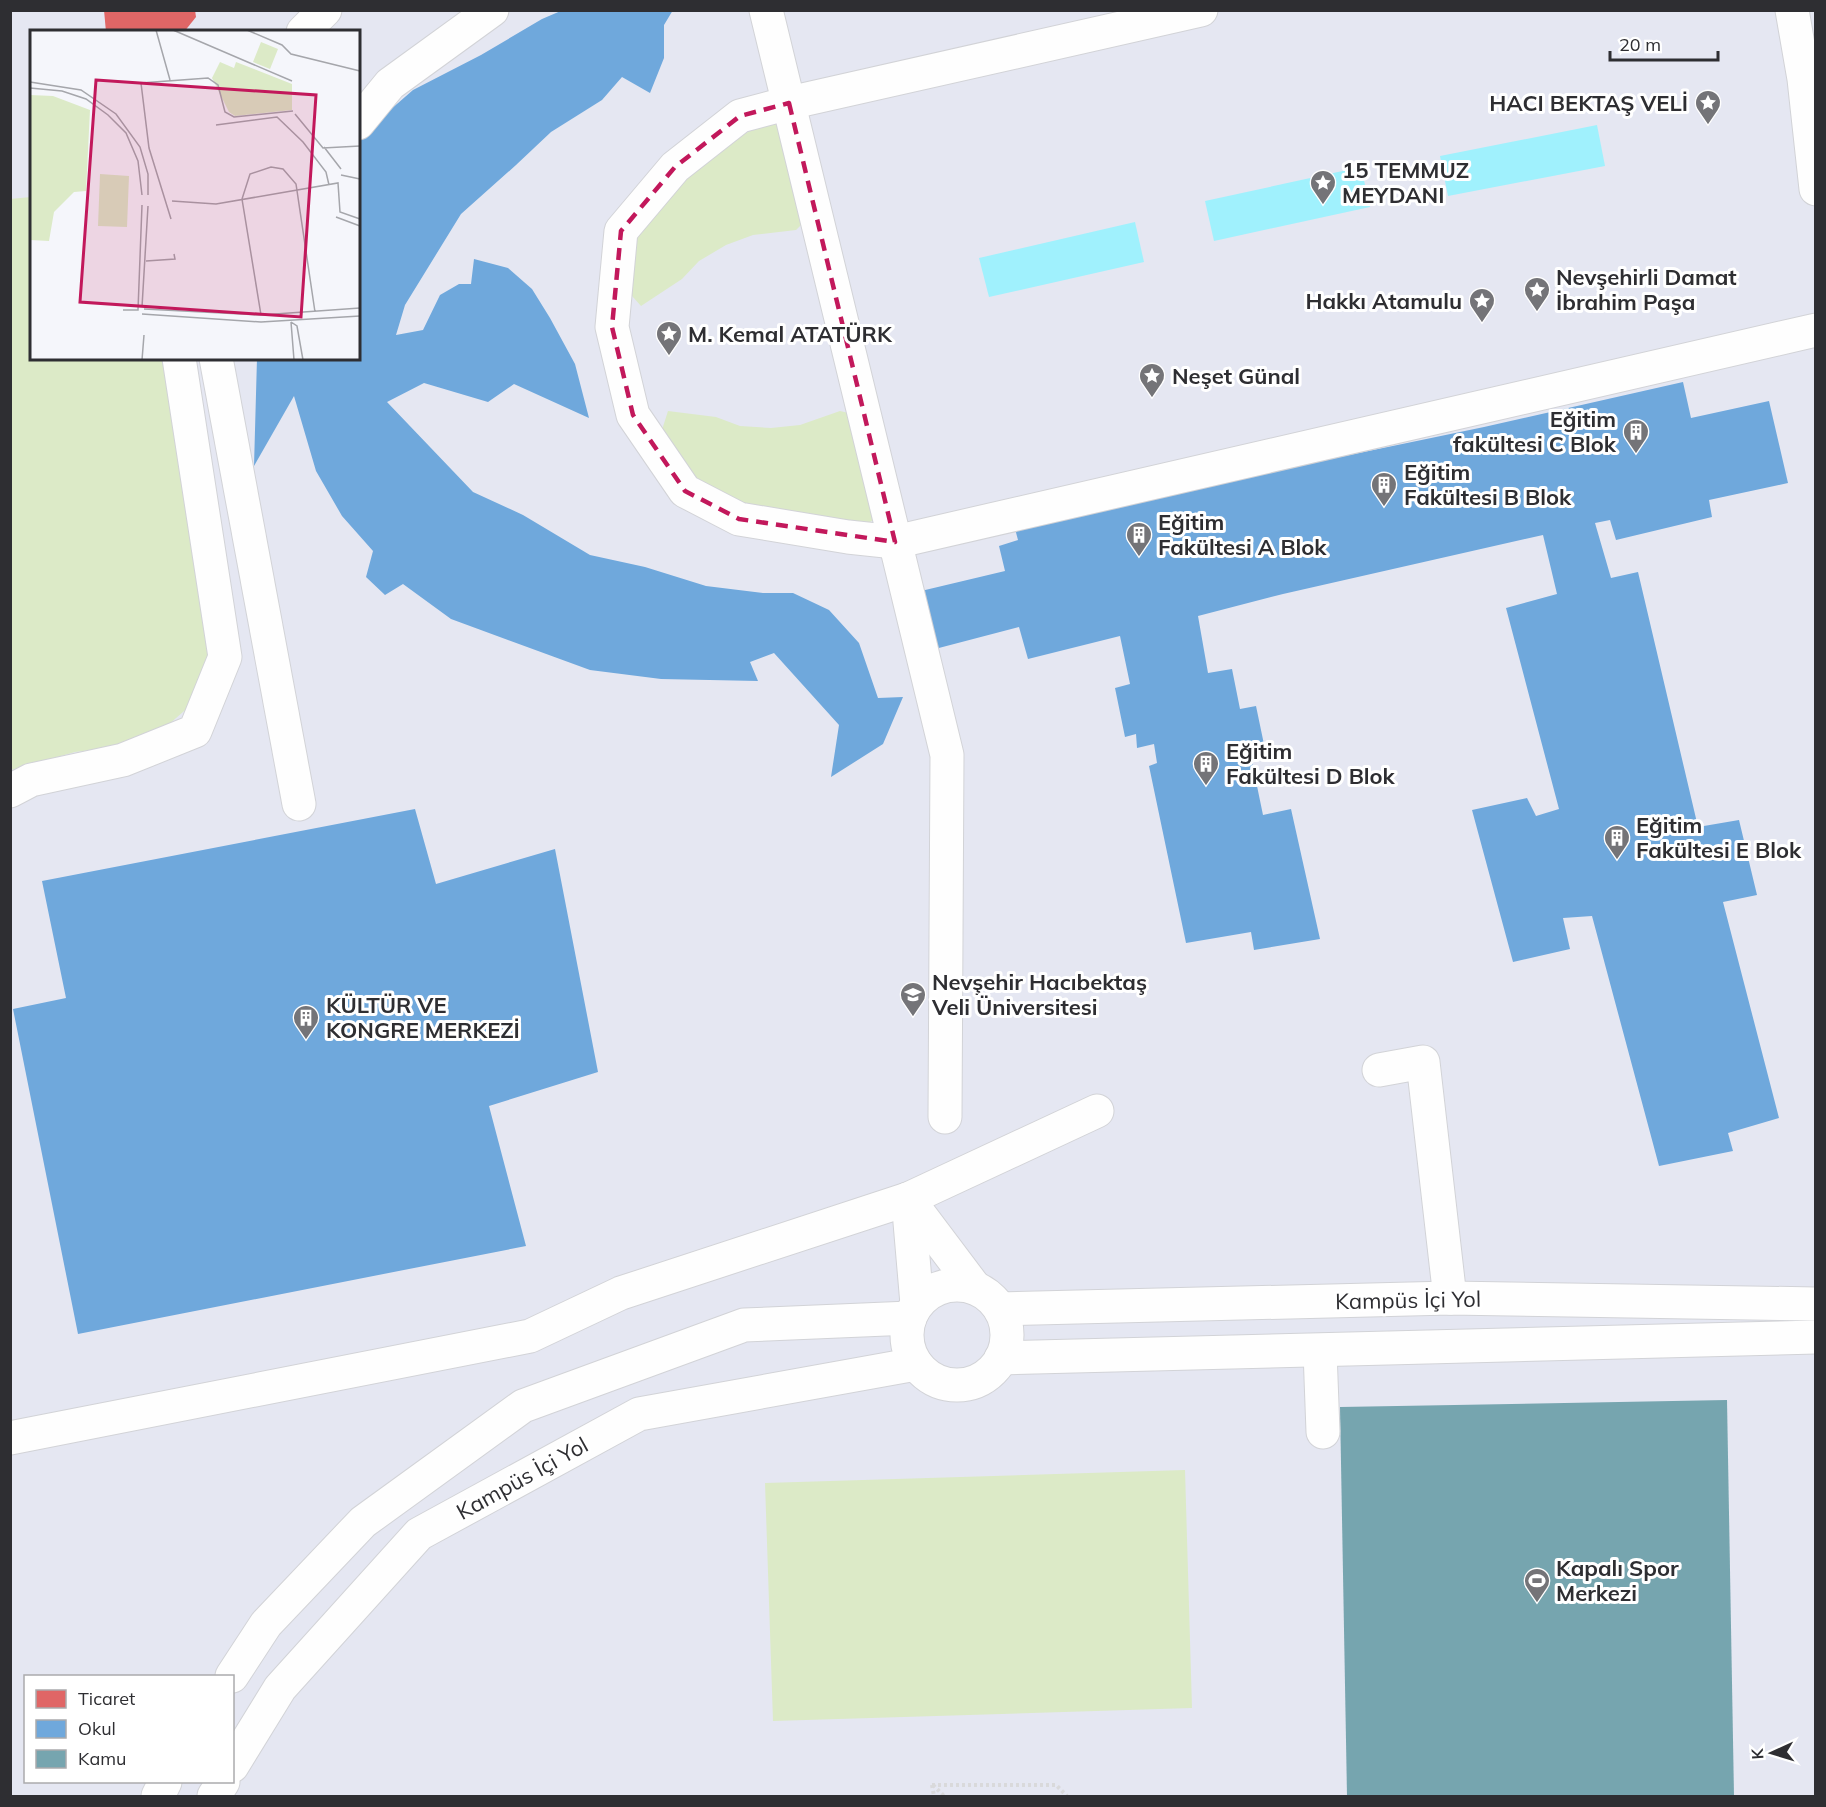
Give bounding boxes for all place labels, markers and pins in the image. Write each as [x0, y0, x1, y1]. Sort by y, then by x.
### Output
place icon: HACI BEKTAŞ VELİ [1693, 88, 1723, 126]
place label: HACI BEKTAŞ VELİ [1489, 89, 1688, 117]
place label: 15 TEMMUZ MEYDANI [1342, 156, 1469, 209]
place icon: 15 TEMMUZ MEYDANI [1308, 168, 1338, 206]
place label: Nevşehirli Damat İbrahim Paşa [1556, 263, 1737, 316]
place icon: Nevşehirli Damat İbrahim Paşa [1522, 275, 1552, 313]
place icon: Hakkı Atamulu [1467, 286, 1497, 324]
place label: Hakkı Atamulu [1305, 287, 1462, 315]
place icon: M. Kemal ATATÜRK [654, 319, 684, 357]
place label: M. Kemal ATATÜRK [688, 320, 893, 348]
place icon: Neşet Günal [1137, 361, 1167, 399]
place label: Neşet Günal [1172, 362, 1300, 390]
place label: Eğitim fakültesi C Blok [1453, 405, 1617, 458]
building icon: Eğitim fakültesi C Blok [1621, 417, 1651, 455]
place label: Eğitim Fakültesi B Blok [1404, 458, 1572, 511]
building icon: Eğitim Fakültesi B Blok [1369, 470, 1399, 508]
place label: Eğitim Fakültesi A Blok [1158, 508, 1327, 561]
building icon: Eğitim Fakültesi A Blok [1124, 520, 1154, 558]
place label: Eğitim Fakültesi D Blok [1226, 737, 1396, 790]
building icon: Eğitim Fakültesi D Blok [1191, 749, 1221, 787]
place label: Eğitim Fakültesi E Blok [1636, 811, 1802, 864]
building icon: Eğitim Fakültesi E Blok [1602, 823, 1632, 861]
place label: Nevşehir Hacıbektaş Veli Üniversitesi [931, 968, 1147, 1021]
school or university icon: Nevşehir Hacıbektaş Veli Üniversitesi [898, 980, 928, 1018]
place label: KÜLTÜR VE KONGRE MERKEZİ [326, 991, 520, 1044]
building icon: KÜLTÜR VE KONGRE MERKEZİ [291, 1003, 321, 1041]
place label: Kapalı Spor Merkezi [1556, 1554, 1679, 1607]
sports icon: Kapalı Spor Merkezi [1522, 1566, 1552, 1604]

